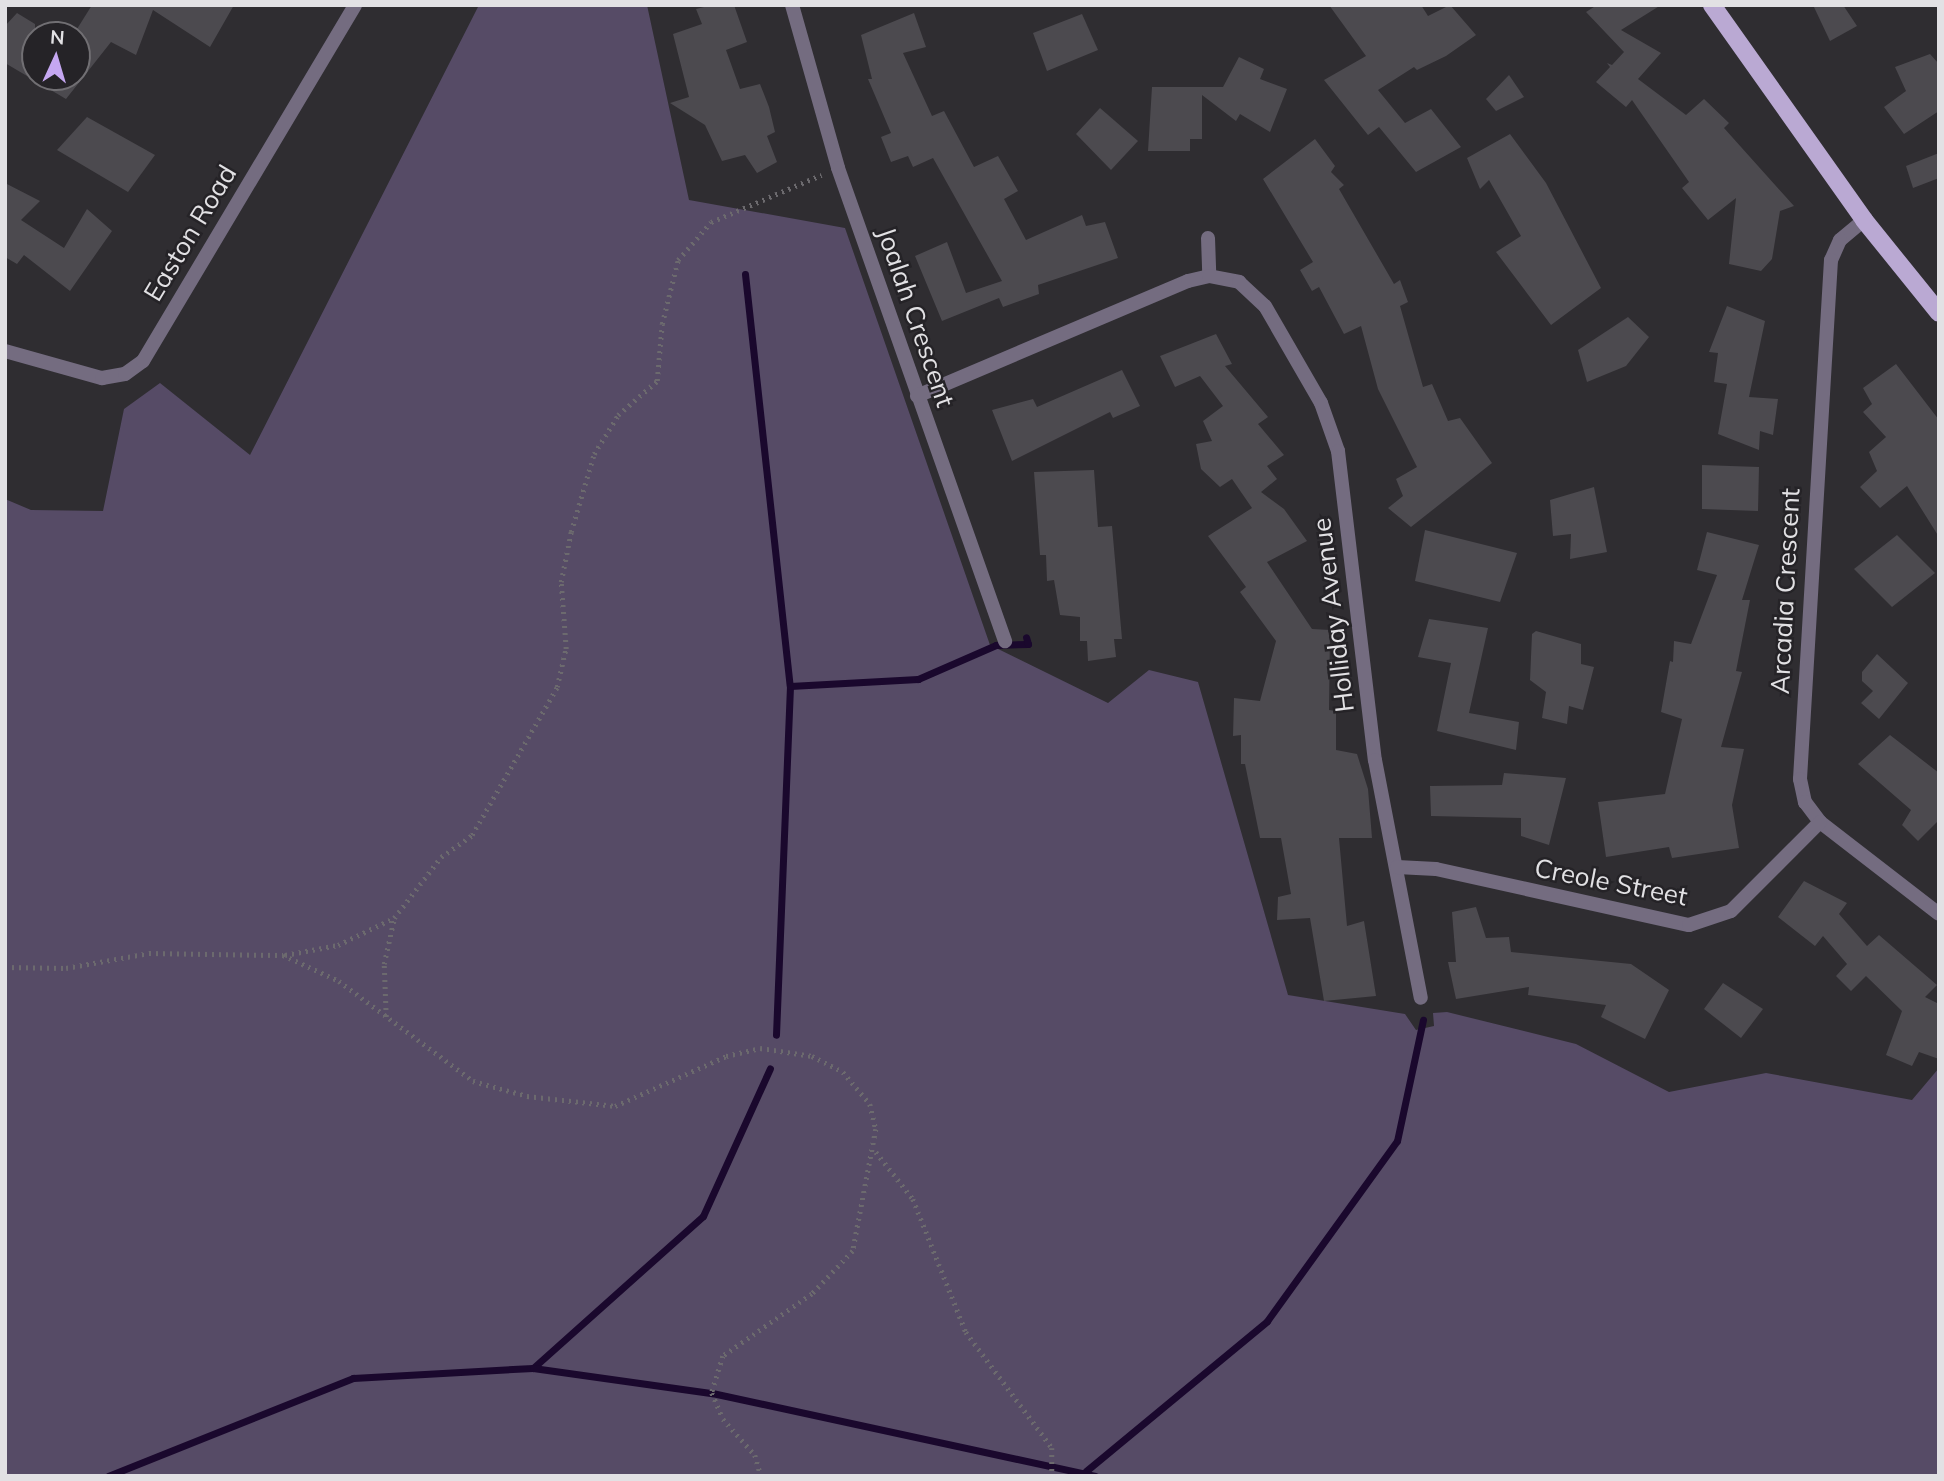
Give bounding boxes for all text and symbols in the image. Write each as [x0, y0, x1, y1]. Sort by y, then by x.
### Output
north arrow [21, 21, 91, 91]
text: N [49, 25, 65, 50]
street label: Easton Road [137, 159, 243, 307]
street label: Joalah Crescent [871, 223, 961, 411]
street label: Arcadia Crescent [1764, 487, 1806, 695]
street label: Holliday Avenue [1306, 516, 1360, 714]
street label: Creole Street [1532, 852, 1690, 912]

